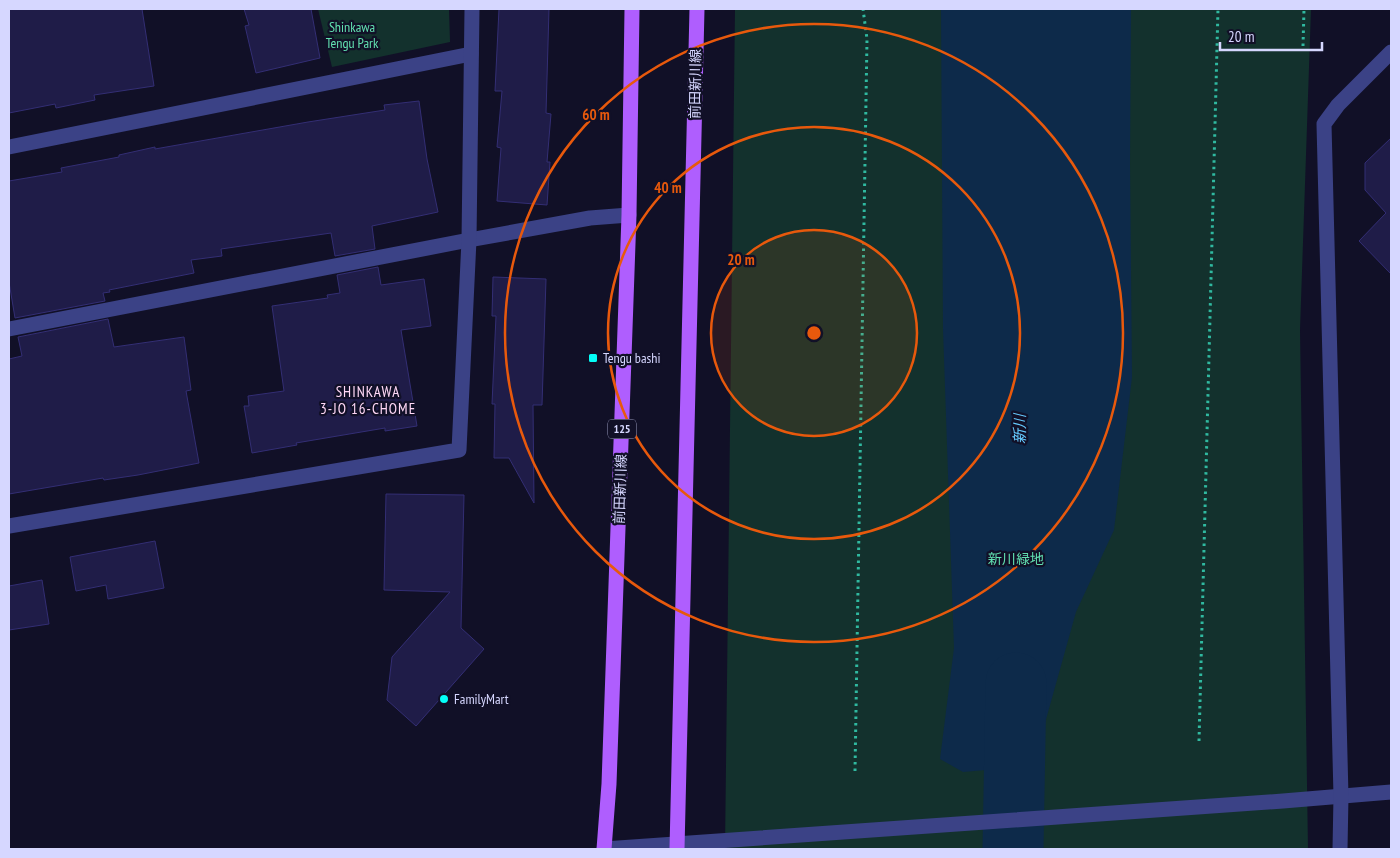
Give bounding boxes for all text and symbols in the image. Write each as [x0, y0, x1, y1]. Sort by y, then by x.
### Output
park label: Shinkawa Tengu Park [326, 18, 379, 52]
scale bar [1220, 20, 1322, 52]
text: 20 m [1228, 27, 1254, 46]
street label: 前田新川線 [685, 49, 705, 119]
text: 60 m [582, 105, 610, 124]
text: 40 m [654, 178, 682, 197]
text: 20 m [727, 250, 755, 269]
centre of rings [805, 324, 823, 342]
place label: Tengu bashi [603, 349, 660, 367]
marker: Tengu bashi [587, 352, 599, 364]
district label: SHINKAWA 3-JO 16-CHOME [320, 382, 416, 418]
water label: 新川 [1010, 412, 1029, 444]
road number: 125 [608, 419, 636, 438]
street label: 前田新川線 [610, 454, 630, 524]
park label: 新川緑地 [988, 550, 1044, 568]
place label: FamilyMart [454, 690, 509, 708]
marker: FamilyMart [438, 693, 450, 705]

